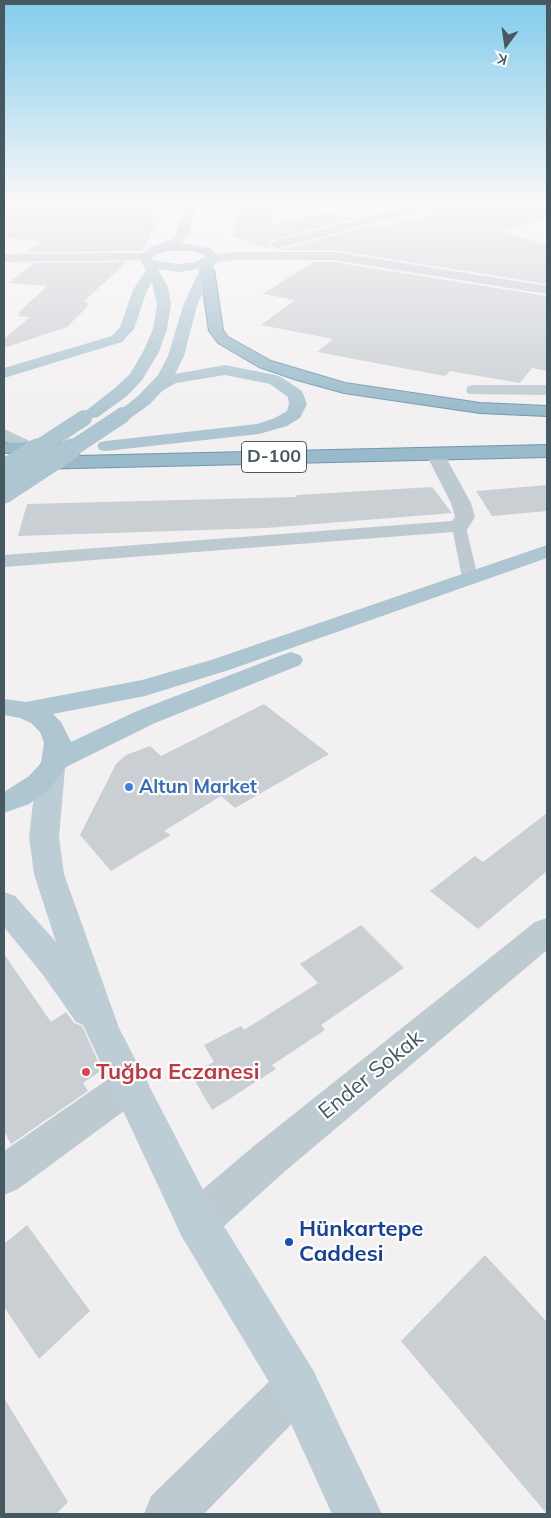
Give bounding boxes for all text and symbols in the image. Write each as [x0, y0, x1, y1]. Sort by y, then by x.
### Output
north arrow [481, 20, 531, 70]
text: K [496, 50, 509, 69]
road number: D-100 [242, 442, 306, 472]
place label: Altun Market [139, 776, 257, 798]
marker: Altun Market [123, 781, 135, 793]
street label: Ender Sokak [313, 1025, 429, 1125]
place label: Tuğba Eczanesi [96, 1059, 259, 1085]
marker: Tuğba Eczanesi [80, 1066, 92, 1078]
place label: Hünkartepe Caddesi [299, 1216, 423, 1268]
marker: Hünkartepe Caddesi [283, 1236, 295, 1248]

